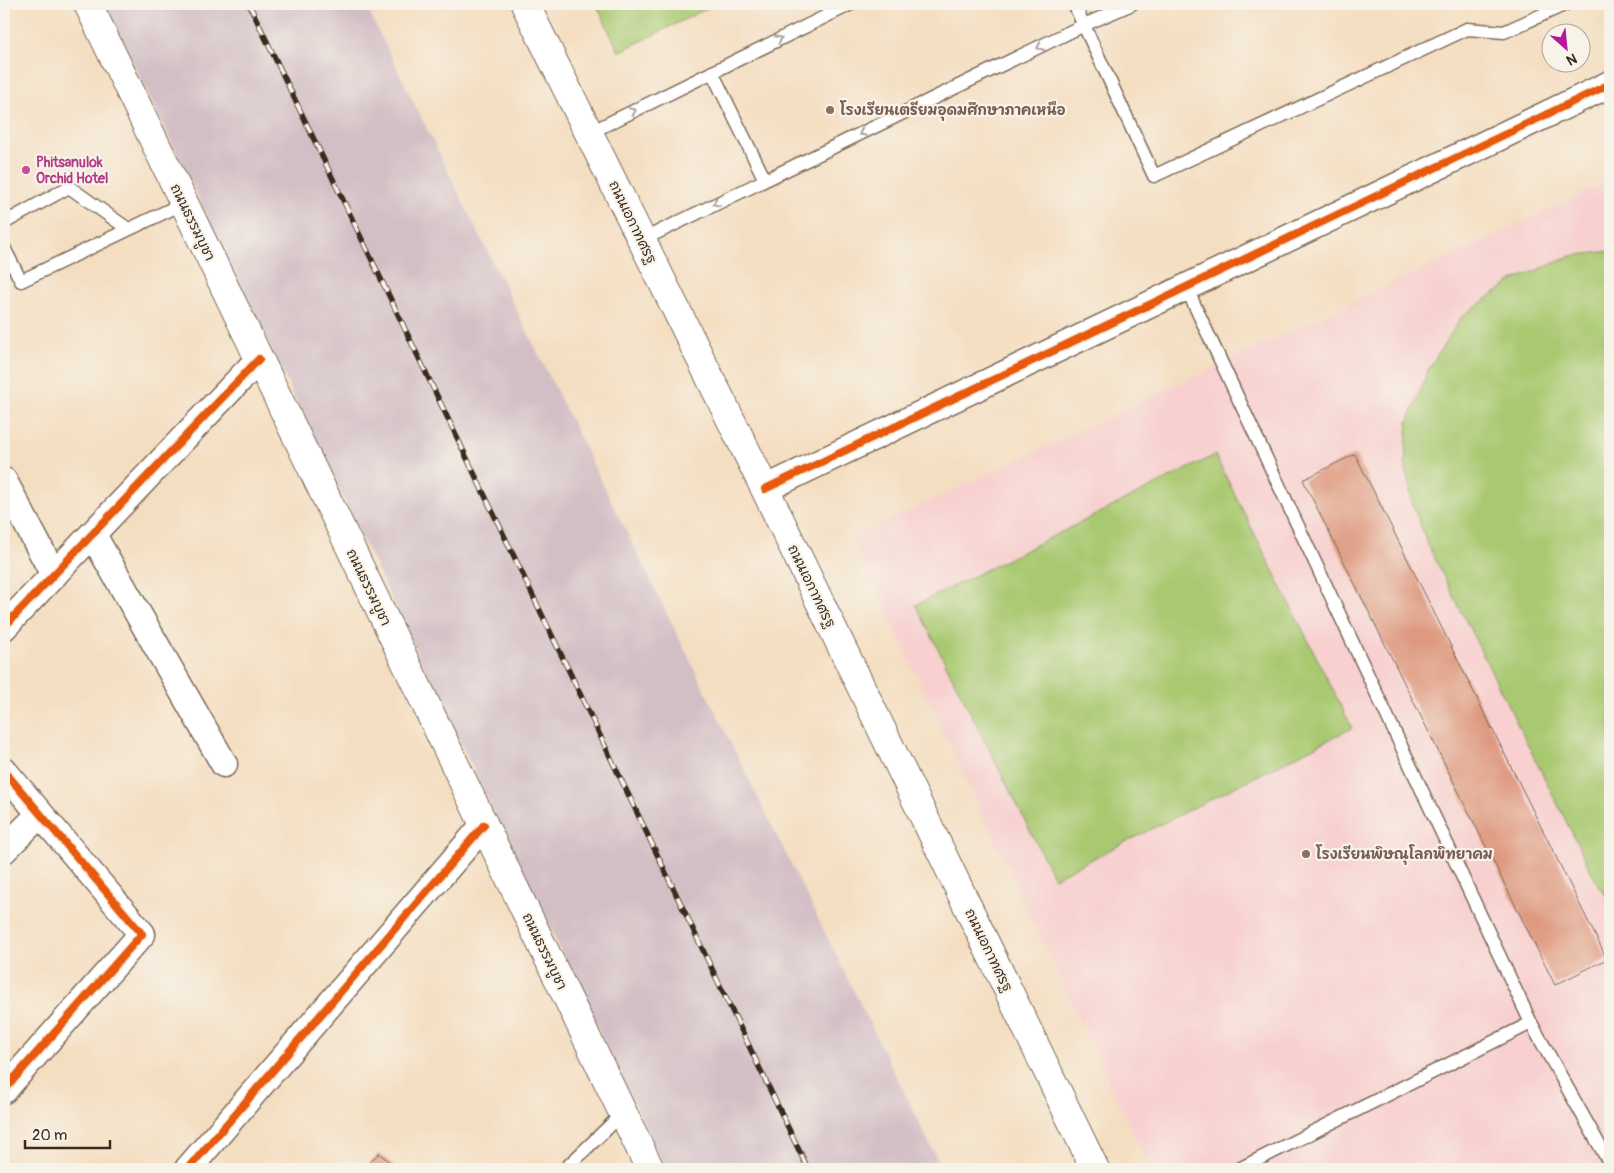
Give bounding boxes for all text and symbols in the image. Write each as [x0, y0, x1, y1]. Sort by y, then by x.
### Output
north arrow [1542, 22, 1592, 72]
one-way arrow [773, 35, 782, 45]
one-way arrow [1036, 40, 1045, 51]
text: N [1564, 49, 1580, 69]
place label: โรงเรียนเตรียมอุดมศึกษาภาคเหนือ [839, 100, 1066, 121]
marker: โรงเรียนเตรียมอุดมศึกษาภาคเหนือ [824, 104, 836, 116]
one-way arrow [628, 107, 637, 117]
one-way arrow [859, 126, 868, 136]
place label: Phitsanulok Orchid Hotel [36, 154, 108, 187]
marker: Phitsanulok Orchid Hotel [20, 164, 32, 176]
street label: ถนนเอกาทศรฐ [605, 178, 660, 267]
street label: ถนนธรรมบูชา [166, 181, 219, 264]
one-way arrow [712, 197, 721, 207]
street label: ถนนเอกาทศรฐ [784, 542, 839, 631]
street label: ถนนธรรมบูชา [342, 546, 395, 629]
place label: โรงเรียนพิษณุโลกพิทยาคม [1315, 844, 1493, 865]
marker: โรงเรียนพิษณุโลกพิทยาคม [1300, 848, 1312, 860]
street label: ถนนเอกาทศรฐ [961, 906, 1016, 995]
street label: ถนนธรรมบูชา [518, 910, 571, 993]
scale bar [25, 1118, 110, 1150]
text: 20 m [32, 1126, 67, 1145]

